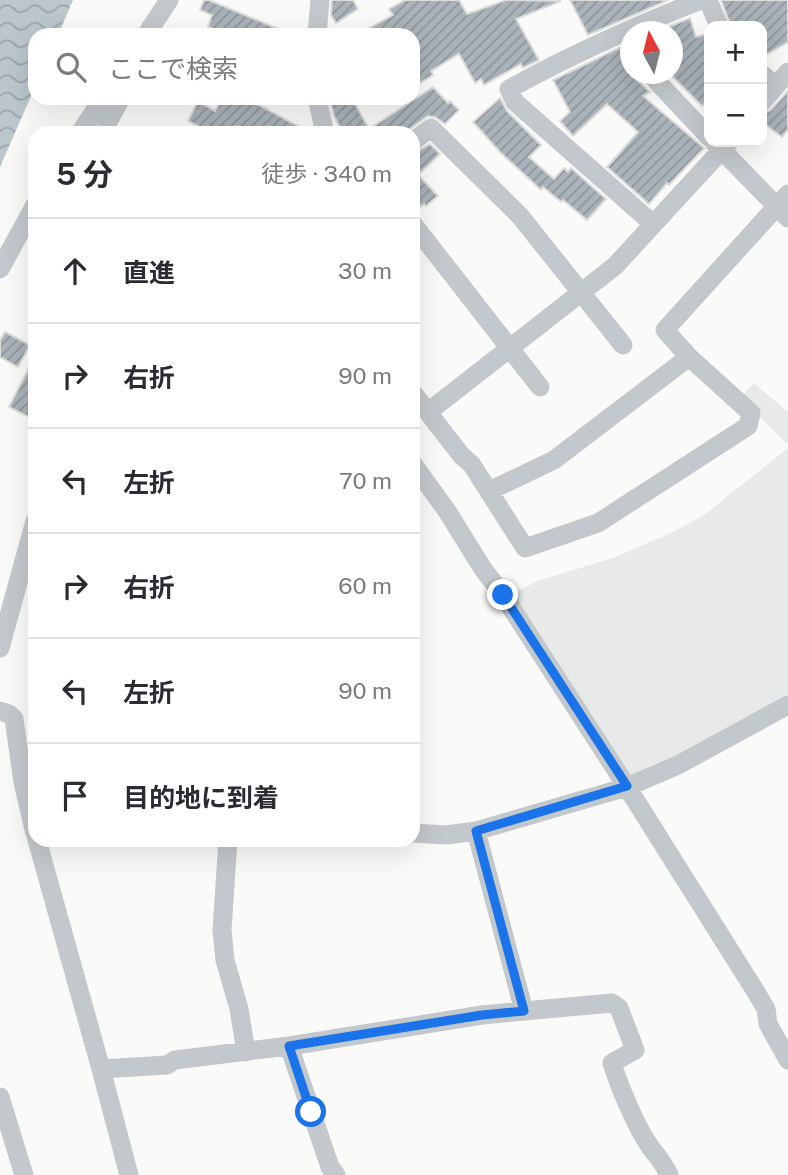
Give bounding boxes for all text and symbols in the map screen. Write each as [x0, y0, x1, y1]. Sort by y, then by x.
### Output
north arrow [620, 21, 683, 84]
map controls [704, 21, 767, 147]
button: + [704, 21, 767, 84]
search box [28, 28, 420, 105]
icon: search [52, 48, 90, 86]
text: ここで検索 [108, 53, 238, 84]
button: − [704, 84, 767, 147]
text: 5 分 [56, 156, 113, 192]
text: 徒歩 · 340 m [261, 160, 392, 187]
icon: ahead [56, 252, 94, 290]
text: 直進 [123, 257, 175, 288]
text: 30 m [338, 257, 392, 284]
icon: right [56, 357, 94, 395]
text: 右折 [123, 362, 175, 393]
text: 90 m [338, 362, 392, 389]
icon: left [56, 462, 94, 500]
text: 左折 [123, 467, 175, 498]
text: 70 m [339, 467, 392, 494]
icon: right [56, 567, 94, 605]
text: 右折 [123, 572, 175, 603]
text: 60 m [338, 572, 392, 599]
route end [487, 579, 518, 610]
icon: left [56, 672, 94, 710]
text: 左折 [123, 677, 175, 708]
text: 90 m [338, 677, 392, 704]
icon: arrive [56, 777, 94, 815]
text: 目的地に到着 [123, 782, 279, 813]
route start [295, 1096, 326, 1127]

